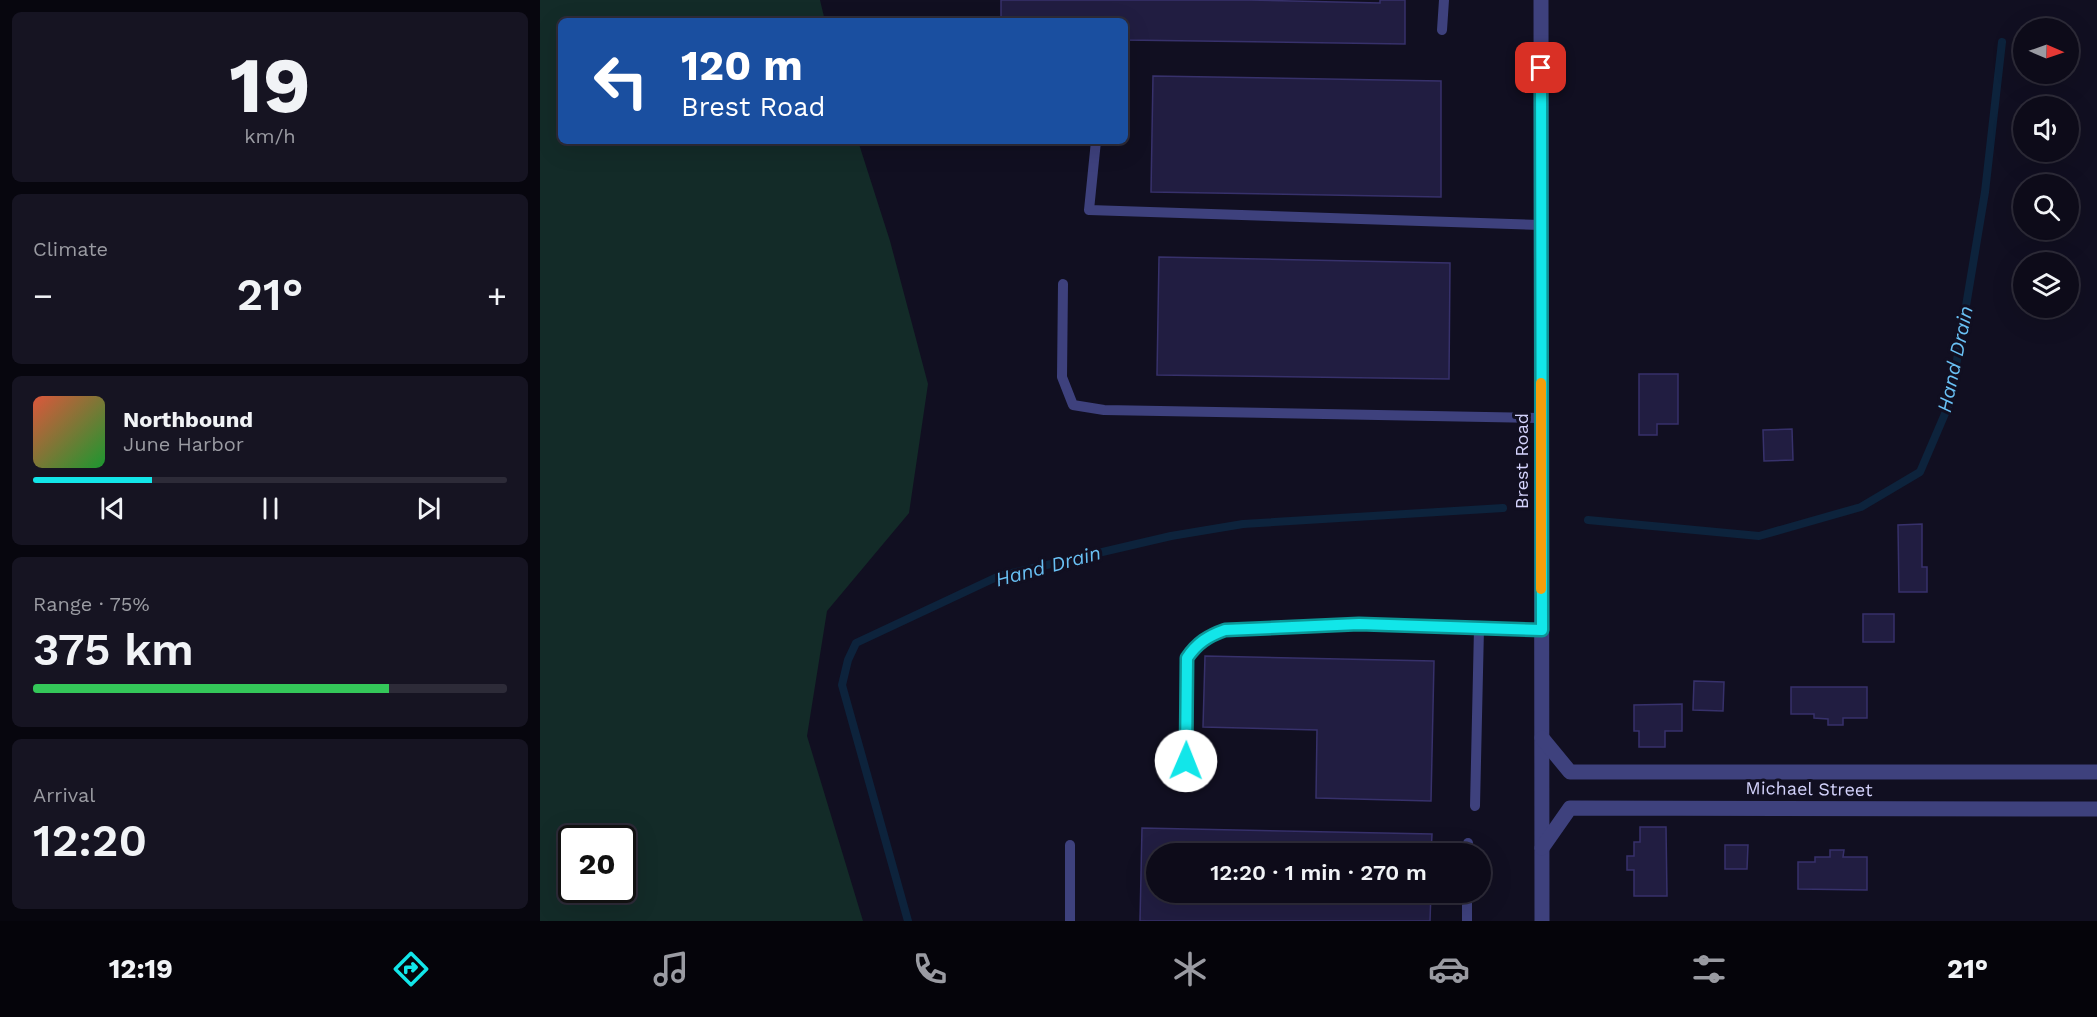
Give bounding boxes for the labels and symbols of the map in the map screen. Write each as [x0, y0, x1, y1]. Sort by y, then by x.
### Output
north arrow [2013, 18, 2079, 84]
pin [1515, 42, 1566, 93]
water label: Hand Drain [1932, 303, 1978, 415]
street label: Brest Road [1511, 413, 1532, 509]
water label: Hand Drain [993, 540, 1103, 592]
position arrow [1154, 729, 1218, 793]
street label: Michael Street [1745, 777, 1873, 800]
speed limit sign: 20 [558, 825, 636, 903]

